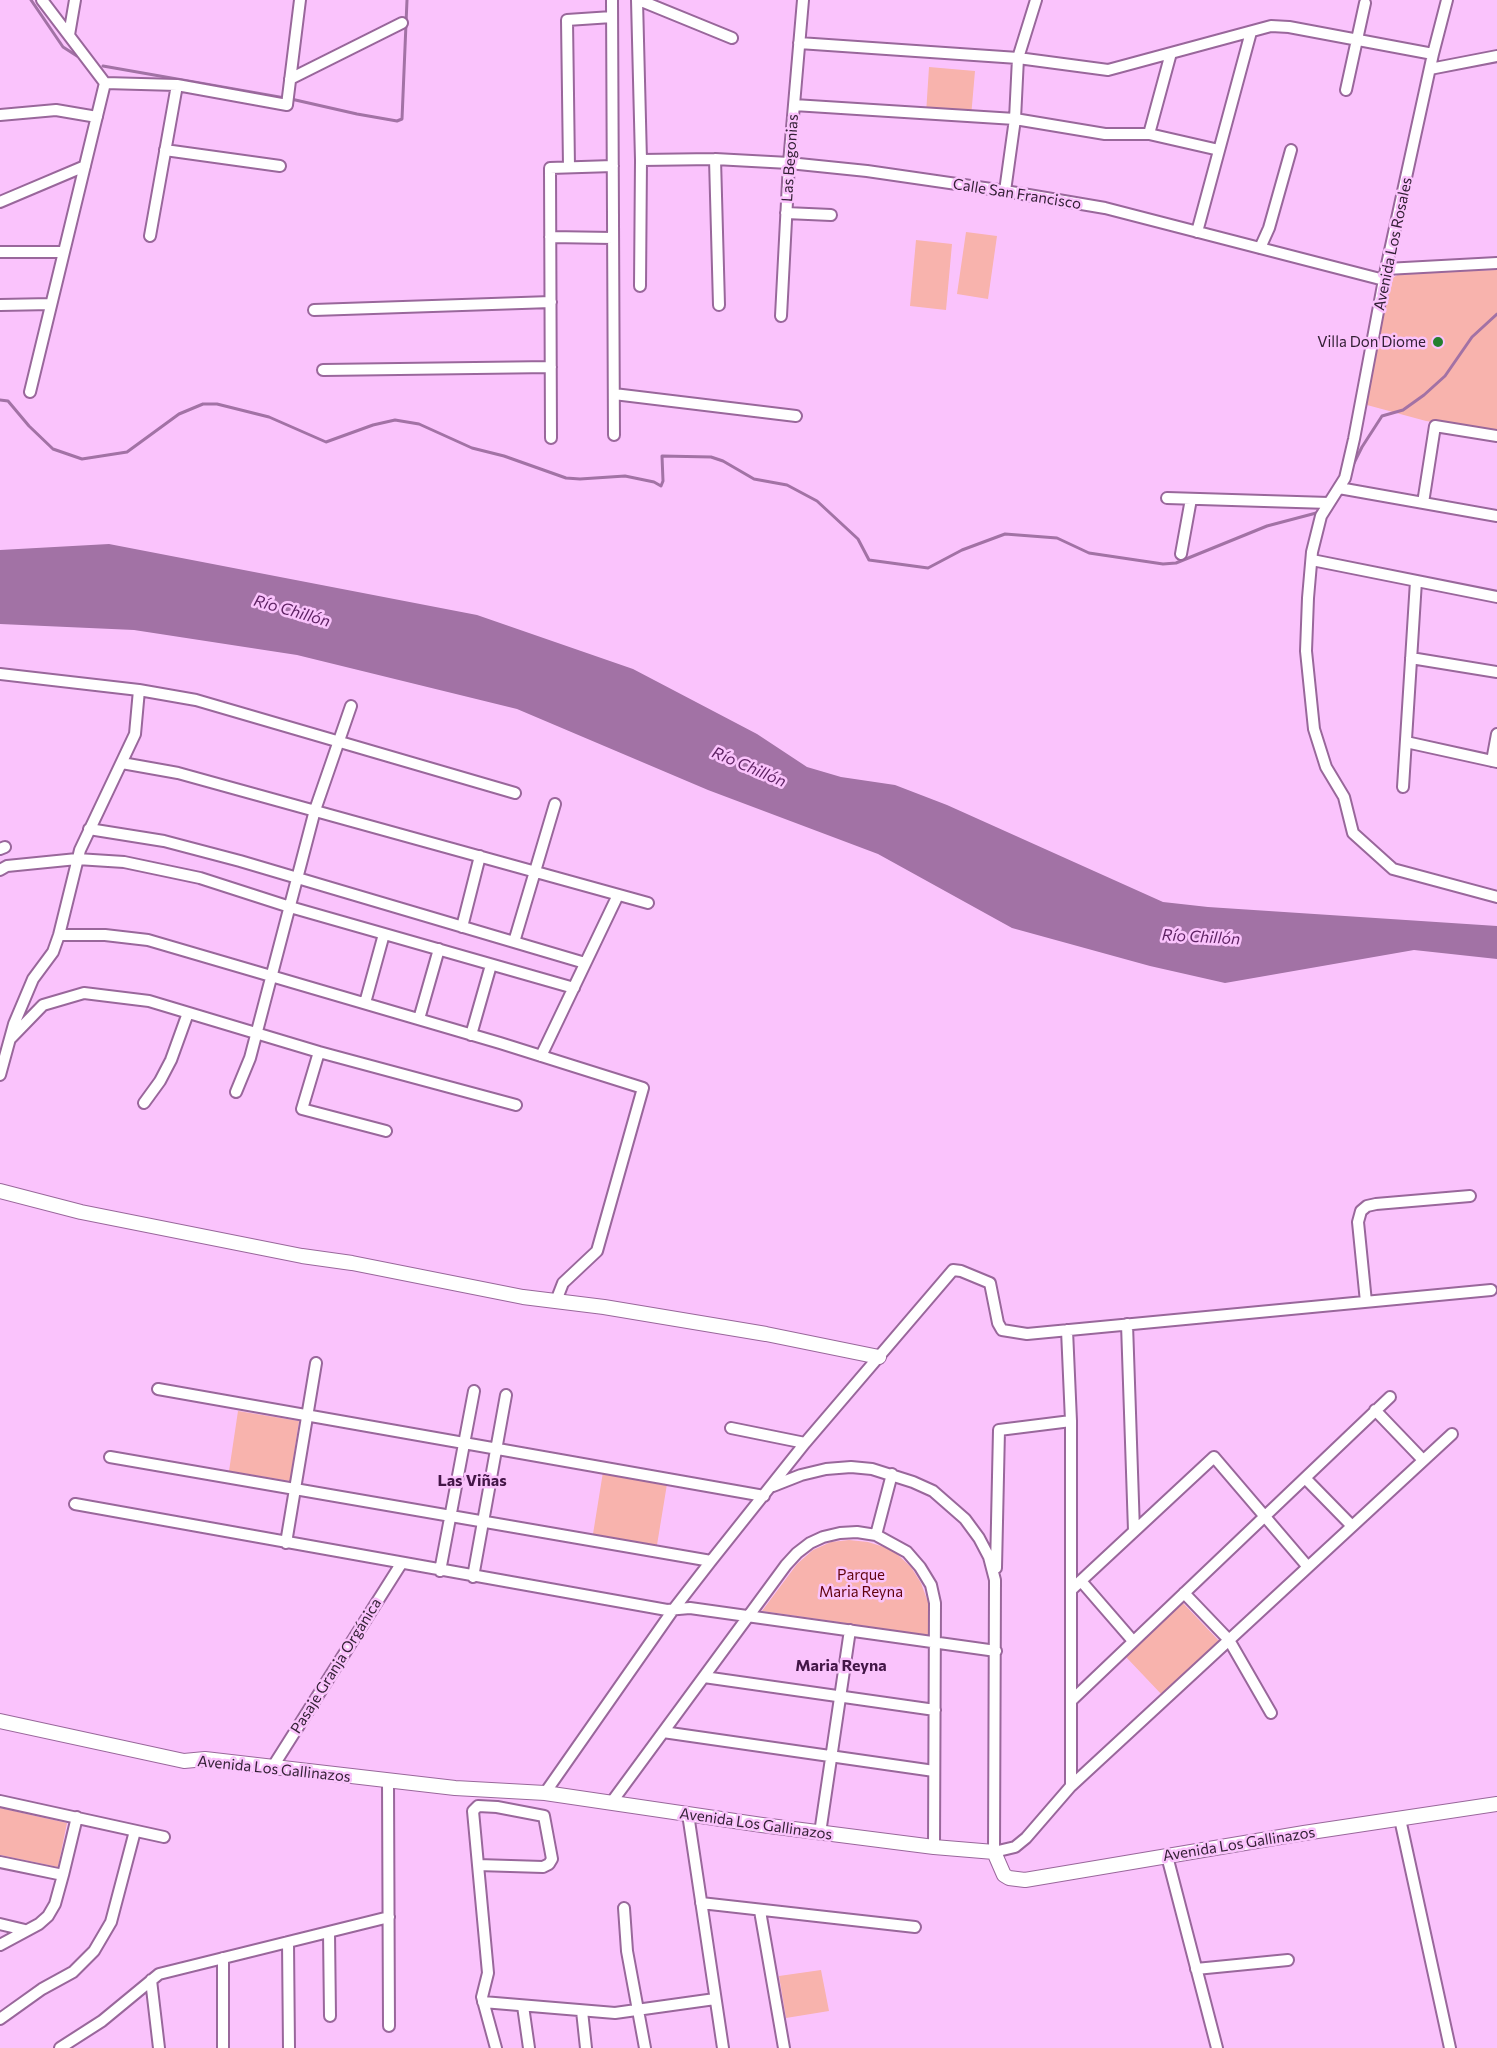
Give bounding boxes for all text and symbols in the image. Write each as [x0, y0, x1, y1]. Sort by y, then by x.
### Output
street label: Las Begonias [778, 114, 802, 202]
street label: Calle San Francisco [952, 175, 1082, 213]
street label: Avenida Los Rosales [1370, 176, 1416, 312]
place label: Villa Don Diome [1317, 333, 1426, 351]
marker: Villa Don Diome [1431, 335, 1445, 349]
water label: Río Chillón [252, 591, 332, 631]
water label: Río Chillón [709, 743, 789, 791]
water label: Río Chillón [1161, 925, 1241, 949]
district label: Las Viñas [437, 1471, 507, 1491]
park label: Parque Maria Reyna [819, 1566, 903, 1601]
street label: Pasaje Granja Orgánica [287, 1595, 385, 1737]
district label: Maria Reyna [795, 1656, 887, 1676]
street label: Avenida Los Gallinazos [197, 1752, 351, 1786]
street label: Avenida Los Gallinazos [679, 1804, 833, 1844]
street label: Avenida Los Gallinazos [1162, 1823, 1316, 1865]

